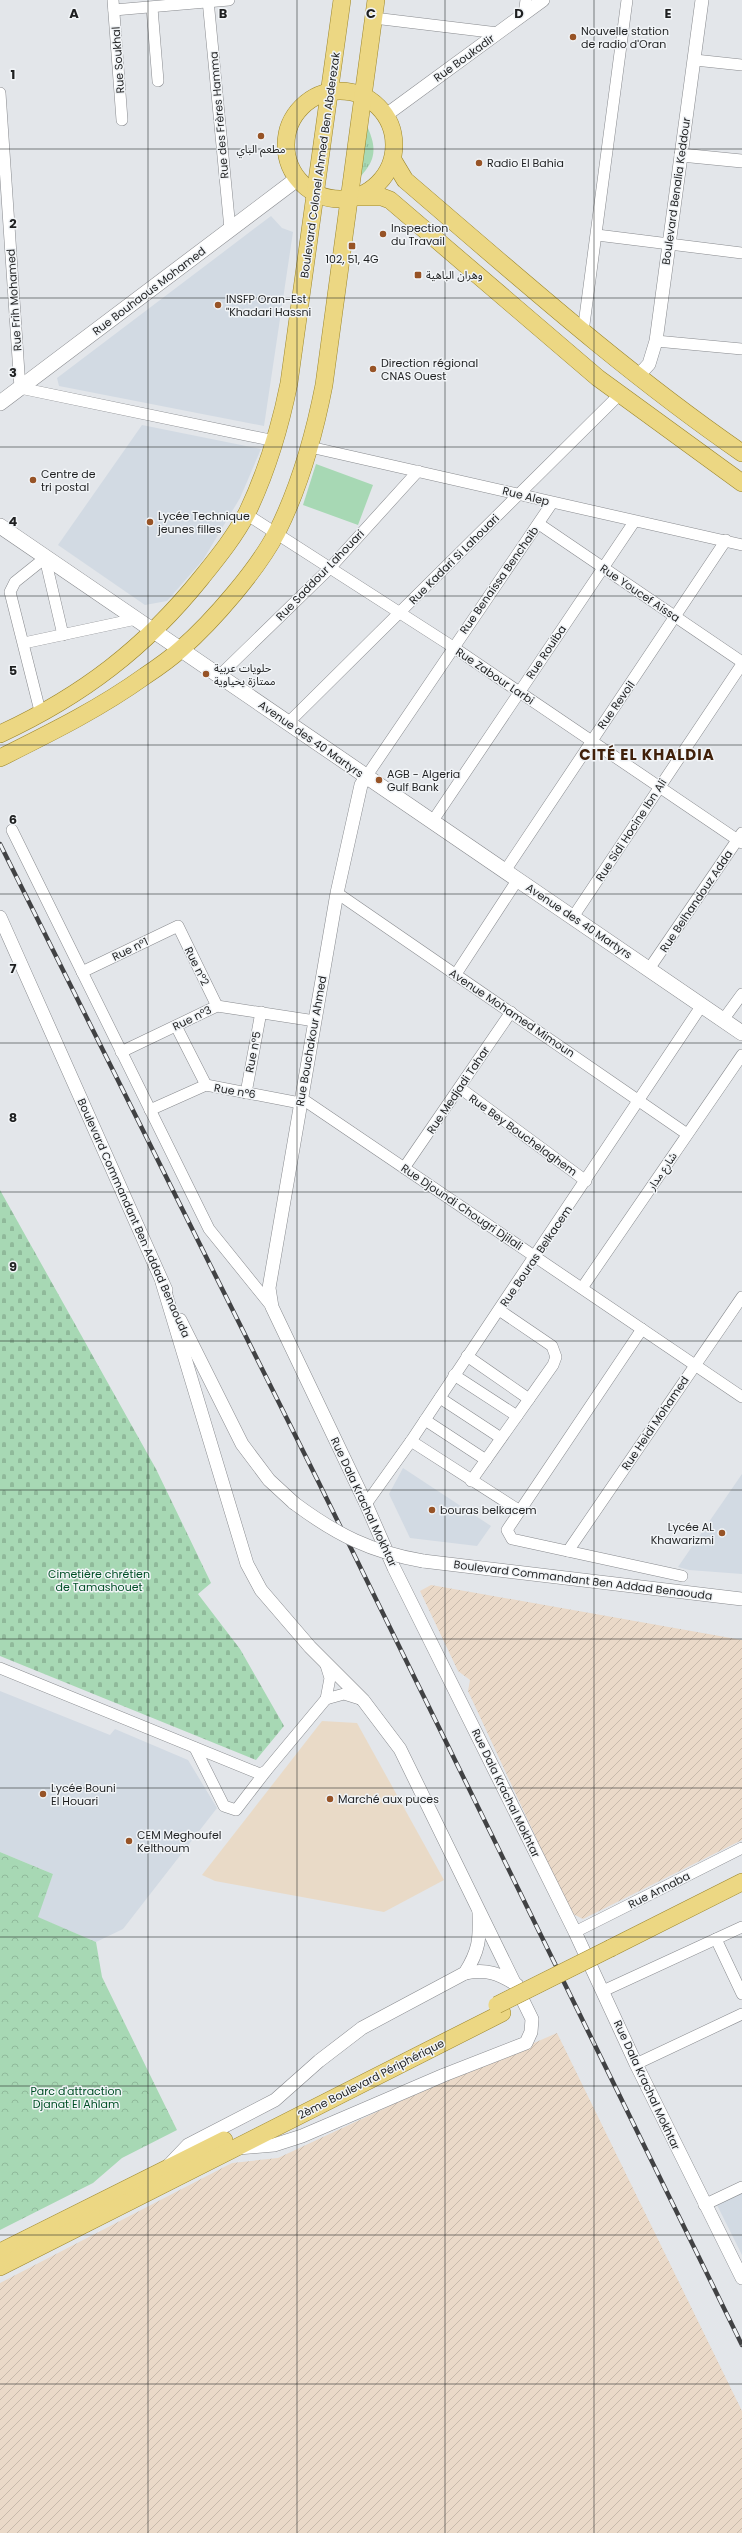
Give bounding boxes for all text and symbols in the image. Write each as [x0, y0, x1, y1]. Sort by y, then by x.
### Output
text: A [69, 4, 79, 23]
text: B [219, 4, 228, 23]
text: C [366, 4, 376, 23]
text: D [514, 4, 524, 23]
text: E [664, 4, 672, 23]
place label: Nouvelle station de radio d'Oran [581, 23, 669, 52]
street label: Rue Soukhal [108, 26, 128, 94]
street label: Rue Boukadir [430, 30, 498, 86]
marker: Nouvelle station de radio d'Oran [568, 32, 578, 42]
street label: Rue des Frères Hamma [205, 51, 233, 179]
street label: Boulevard Colonel Ahmed Ben Abderezak [296, 51, 344, 279]
text: 1 [11, 65, 15, 84]
street label: Boulevard Benalia Keddour [658, 116, 694, 266]
marker: مطعم الباي [256, 131, 266, 141]
place label: مطعم الباي [236, 141, 286, 159]
place label: Radio El Bahia [487, 155, 564, 171]
marker: Radio El Bahia [474, 158, 484, 168]
text: 2 [9, 214, 17, 233]
place label: Inspection du Travail [391, 220, 448, 249]
marker: Inspection du Travail [378, 229, 388, 239]
marker: 102, 51, 4G [347, 241, 357, 251]
street label: Rue Bouhaous Mohamed [89, 243, 209, 339]
street label: Rue Frih Mohamed [2, 248, 26, 352]
place label: 102, 51, 4G [326, 251, 379, 267]
place label: وهران الباهية [426, 267, 483, 283]
marker: وهران الباهية [413, 270, 423, 280]
place label: INSFP Oran-Est "Khadari Hassni [226, 291, 311, 320]
marker: INSFP Oran-Est "Khadari Hassni [213, 300, 223, 310]
place label: Direction régional CNAS Ouest [381, 355, 478, 384]
text: 3 [9, 363, 17, 382]
marker: Direction régional CNAS Ouest [368, 364, 378, 374]
place label: Centre de tri postal [41, 466, 96, 495]
marker: Centre de tri postal [28, 475, 38, 485]
street label: Rue Alep [501, 482, 551, 510]
place label: Lycée Technique jeunes filles [157, 508, 250, 537]
street label: Rue Kadari Si Lahouari [405, 510, 503, 608]
text: 4 [9, 512, 18, 531]
marker: Lycée Technique jeunes filles [145, 517, 155, 527]
street label: Rue Benaissa Benchaib [456, 523, 542, 637]
street label: Rue Saddour Lahouari [272, 526, 368, 624]
street label: Rue Youcef Aissa [597, 560, 683, 626]
street label: Rue Rouiba [522, 622, 570, 682]
street label: Rue Zabour Larbi [452, 644, 538, 708]
place label: حلويات عربية ممتازة يحياوية [214, 660, 276, 689]
text: 5 [9, 661, 17, 680]
marker: حلويات عربية ممتازة يحياوية [201, 669, 211, 679]
street label: Rue Revoil [593, 678, 639, 732]
street label: Avenue des 40 Martyrs [255, 697, 367, 782]
district label: CITÉ EL KHALDIA [579, 744, 715, 765]
place label: AGB - Algeria Gulf Bank [387, 766, 460, 795]
marker: AGB - Algeria Gulf Bank [374, 775, 384, 785]
street label: Rue Sidi Hocine Ibn Ali [592, 775, 670, 884]
text: 6 [9, 810, 17, 829]
street label: Rue Belhandouz Adda [656, 847, 736, 955]
street label: Avenue des 40 Martyrs [523, 879, 635, 963]
street label: Rue n°1 [109, 933, 151, 965]
street label: Rue n°2 [181, 944, 213, 988]
text: 7 [10, 959, 17, 978]
street label: Avenue Mohamed Mimoun [446, 965, 578, 1061]
street label: Rue Bouchakour Ahmed [292, 974, 330, 1108]
street label: Rue n°3 [170, 1002, 214, 1034]
street label: Rue n°5 [241, 1030, 265, 1074]
street label: Rue Medjadi Tahar [423, 1043, 493, 1137]
street label: Rue n°6 [213, 1079, 257, 1103]
street label: Rue Bey Bouchelaghem [466, 1090, 580, 1180]
street label: Boulevard Commandant Ben Addad Benaouda [74, 1096, 194, 1340]
text: 8 [9, 1108, 17, 1127]
street label: شارع مدار [643, 1149, 681, 1194]
street label: Rue Djoundi Chougri Djilali [398, 1160, 526, 1254]
street label: Rue Bouras Belkacem [496, 1202, 576, 1310]
text: 9 [9, 1257, 17, 1276]
street label: Rue Heidi Mohamed [618, 1373, 692, 1473]
street label: Rue Dala Krachal Mokhtar [327, 1435, 401, 1569]
place label: bouras belkacem [440, 1502, 537, 1518]
marker: bouras belkacem [427, 1505, 437, 1515]
place label: Lycée AL Khawarizmi [651, 1519, 714, 1548]
marker: Lycée AL Khawarizmi [717, 1528, 727, 1538]
street label: Boulevard Commandant Ben Addad Benaouda [453, 1556, 713, 1604]
park label: Cimetière chrétien de Tamashouet [48, 1566, 150, 1595]
street label: Rue Dala Krachal Mokhtar [468, 1726, 544, 1860]
place label: Lycée Bouni El Houari [51, 1780, 116, 1809]
marker: Lycée Bouni El Houari [38, 1789, 48, 1799]
place label: Marché aux puces [338, 1791, 439, 1807]
marker: Marché aux puces [325, 1794, 335, 1804]
place label: CEM Meghoufel Kelthoum [137, 1827, 222, 1856]
marker: CEM Meghoufel Kelthoum [124, 1836, 134, 1846]
street label: Rue Annaba [625, 1868, 693, 1912]
street label: Rue Dala Krachal Mokhtar [610, 2018, 684, 2152]
street label: 2ème Boulevard Périphérique [295, 2035, 447, 2123]
park label: Parc d'attraction Djanat El Ahlam [30, 2083, 122, 2112]

